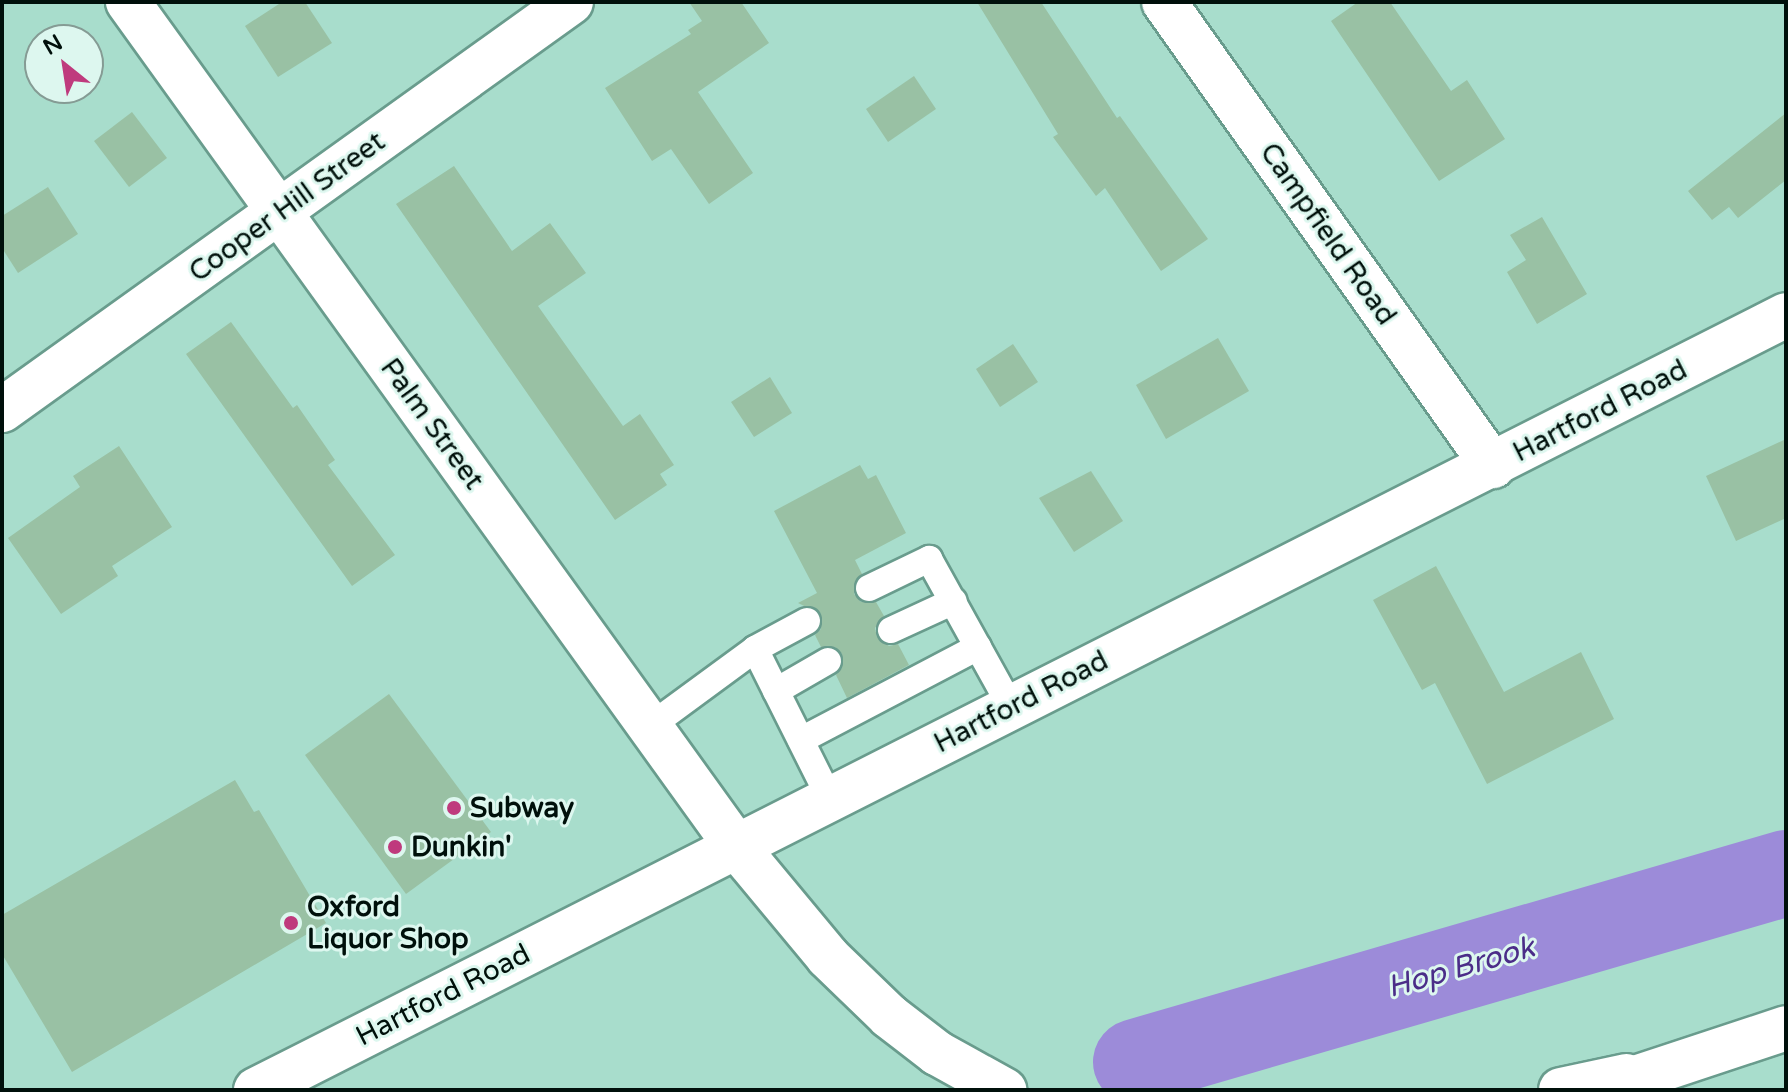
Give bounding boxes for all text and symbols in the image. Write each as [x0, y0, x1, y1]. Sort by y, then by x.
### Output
north arrow [24, 24, 104, 104]
text: N [39, 29, 67, 61]
street label: Cooper Hill Street [183, 125, 391, 289]
street label: Campfield Road [1253, 137, 1403, 331]
street label: Palm Street [373, 352, 491, 496]
street label: Hartford Road [1507, 353, 1693, 469]
street label: Hartford Road [928, 644, 1114, 760]
place label: Subway [470, 791, 574, 825]
marker: Subway [445, 799, 463, 817]
place label: Dunkin' [411, 830, 511, 864]
marker: Dunkin' [386, 838, 404, 856]
place label: Oxford Liquor Shop [307, 890, 469, 956]
marker: Oxford Liquor Shop [282, 914, 300, 932]
water label: Hop Brook [1383, 930, 1539, 1006]
street label: Hartford Road [350, 937, 536, 1053]

